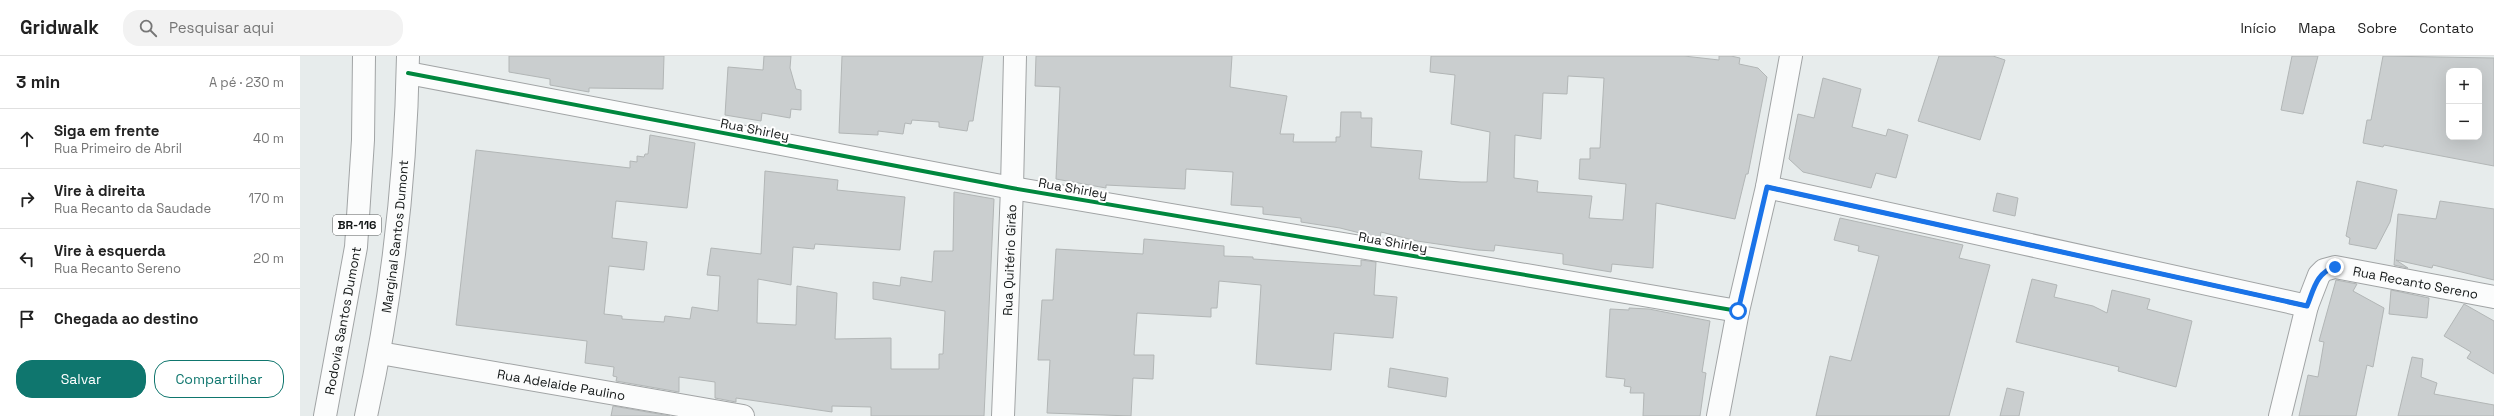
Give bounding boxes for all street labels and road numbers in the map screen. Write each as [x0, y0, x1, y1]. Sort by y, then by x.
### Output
street label: Rua Shirley [719, 114, 791, 144]
street label: Marginal Santos Dumont [378, 159, 412, 314]
street label: Rua Shirley [1037, 174, 1109, 203]
street label: Rua Quitério Girão [999, 204, 1020, 316]
road number: BR-116 [333, 215, 381, 235]
street label: Rua Shirley [1357, 228, 1429, 257]
street label: Rodovia Santos Dumont [321, 245, 365, 396]
street label: Rua Recanto Sereno [2351, 263, 2480, 303]
street label: Rua Adelaide Paulino [496, 365, 627, 404]

